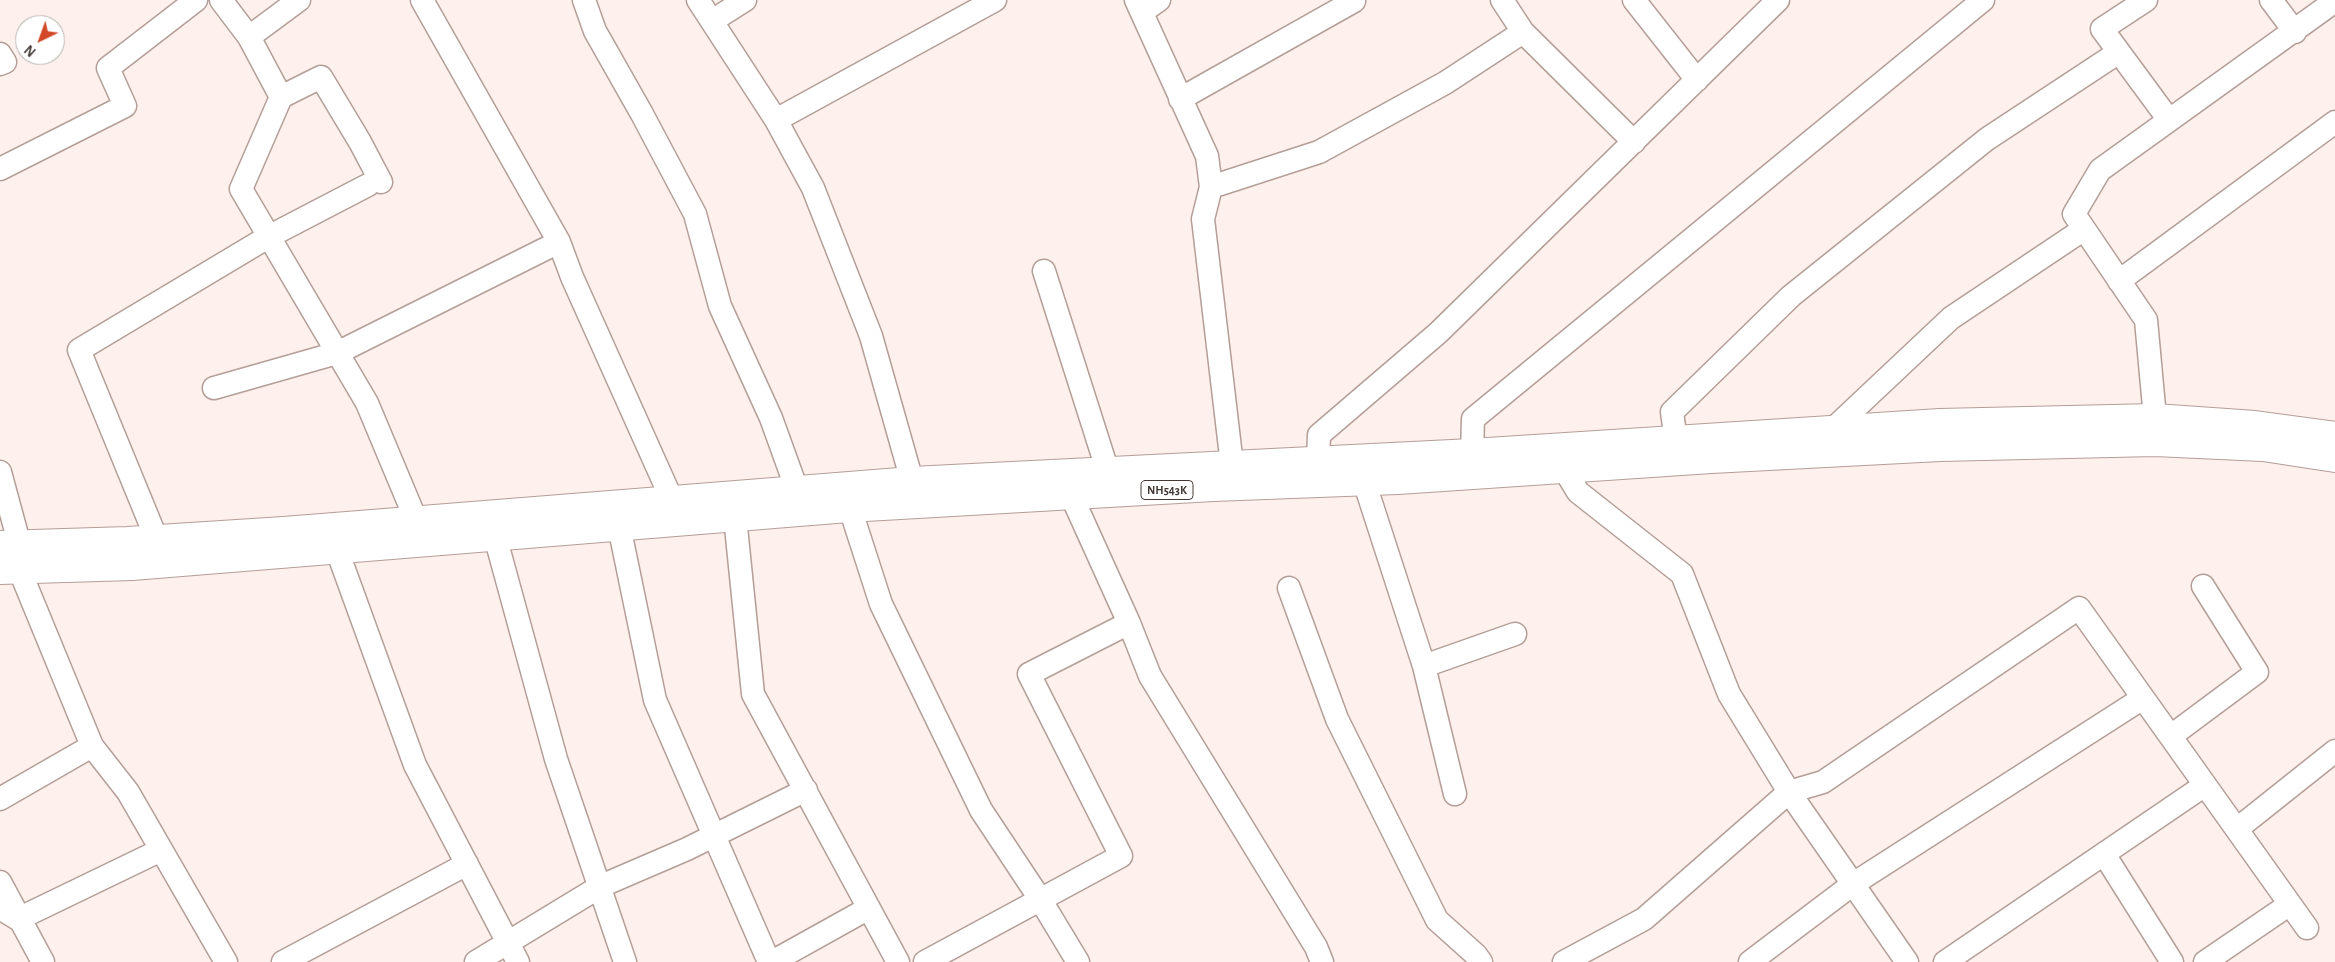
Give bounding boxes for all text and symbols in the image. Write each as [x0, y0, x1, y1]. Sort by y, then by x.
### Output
north arrow [15, 15, 65, 65]
text: N [22, 42, 39, 59]
road number: NH543K [1141, 480, 1193, 500]

